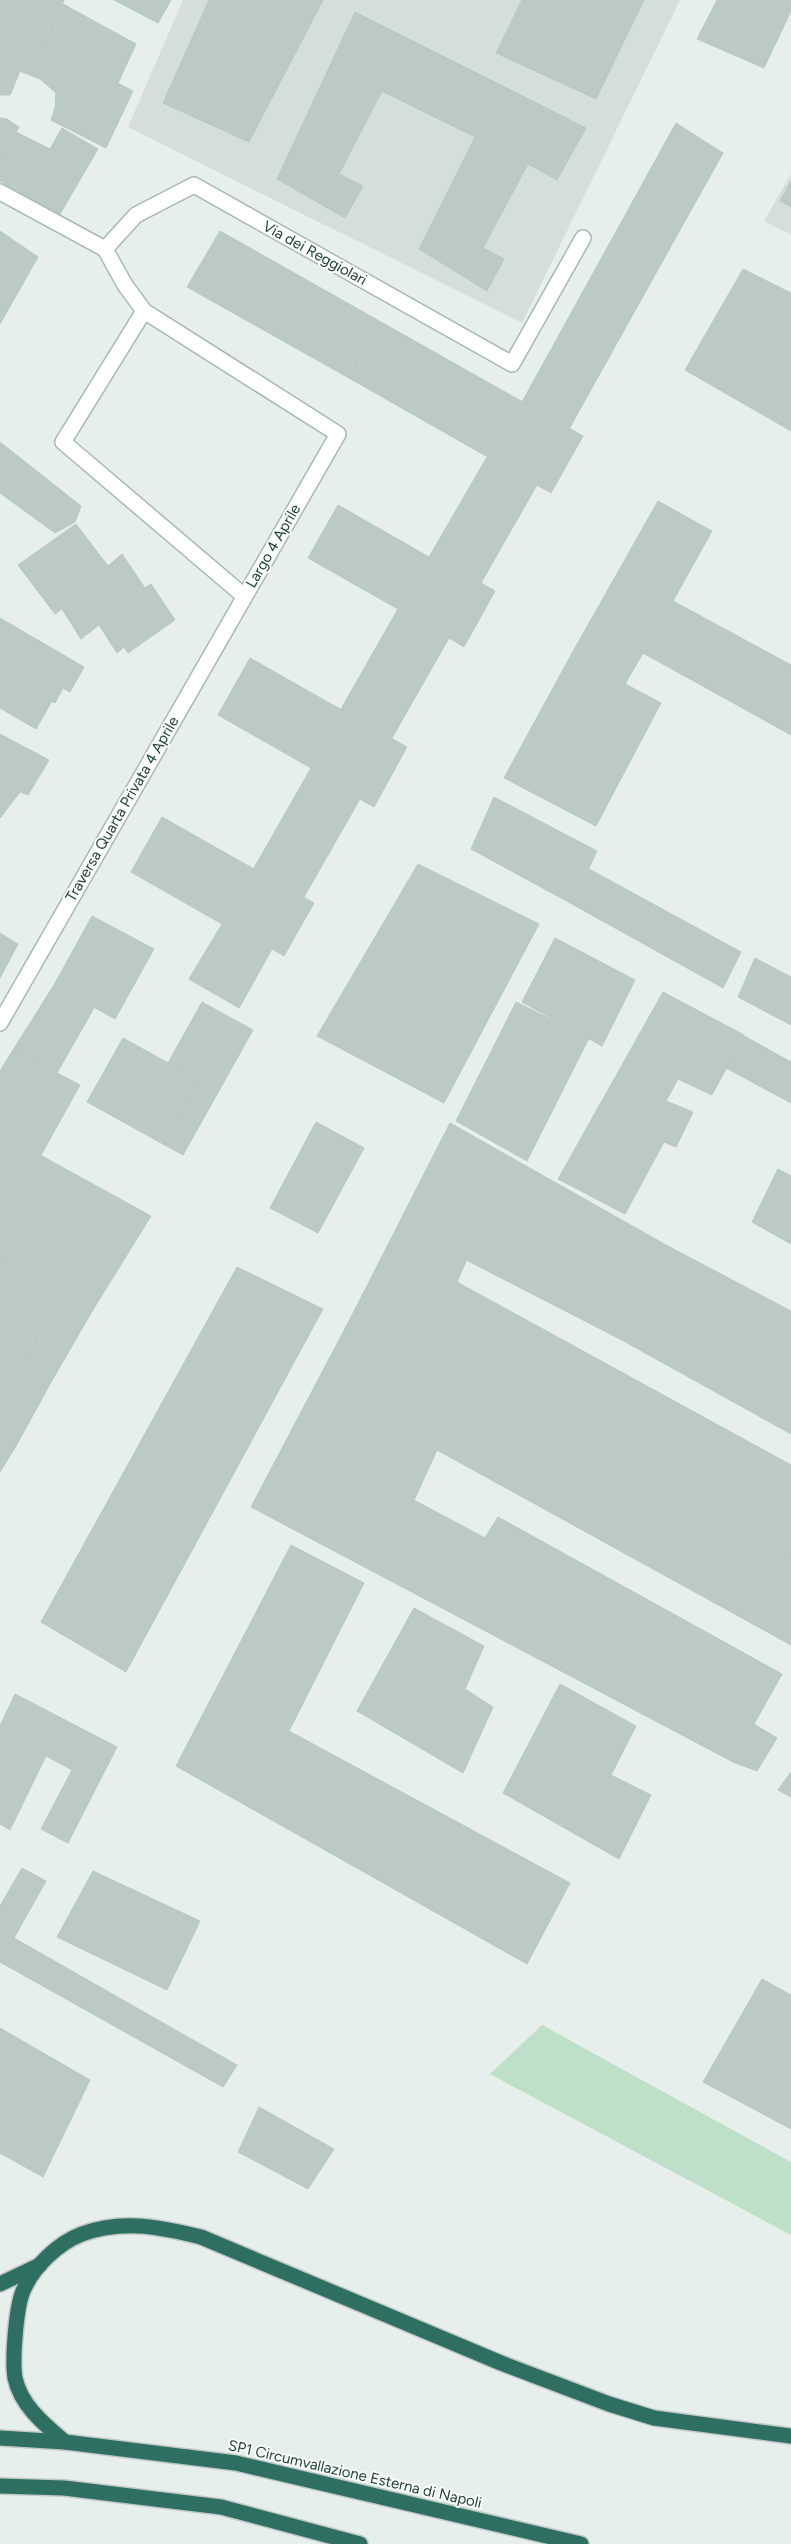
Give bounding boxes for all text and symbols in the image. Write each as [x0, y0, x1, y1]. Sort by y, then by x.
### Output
street label: Via dei Reggiolari [260, 217, 370, 289]
street label: Largo 4 Aprile [242, 501, 304, 591]
street label: Traversa Quarta Privata 4 Aprile [62, 713, 182, 905]
street label: SP1 Circumvallazione Esterna di Napoli [226, 2436, 484, 2512]

